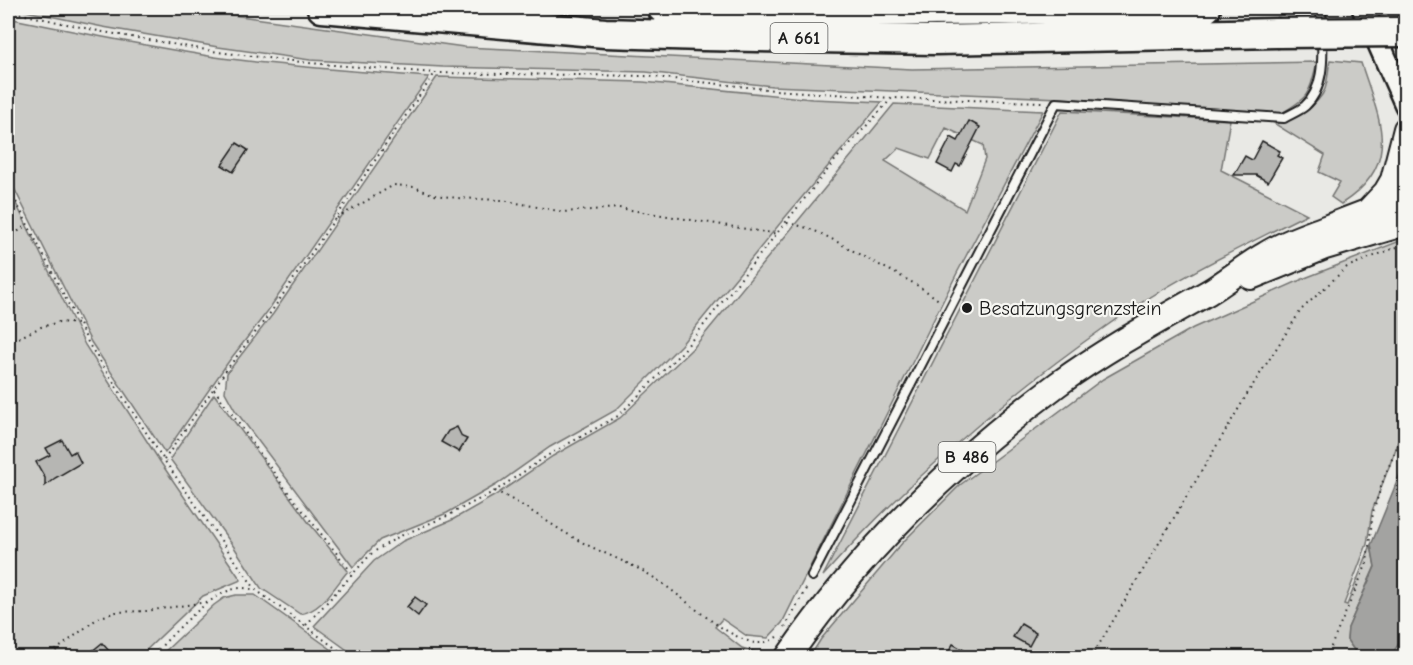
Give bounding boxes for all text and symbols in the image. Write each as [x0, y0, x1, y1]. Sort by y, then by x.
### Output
road number: A 661 [770, 23, 828, 53]
place label: Besatzungsgrenzstein [979, 297, 1162, 320]
marker: Besatzungsgrenzstein [960, 301, 974, 315]
road number: B 486 [938, 442, 996, 472]

